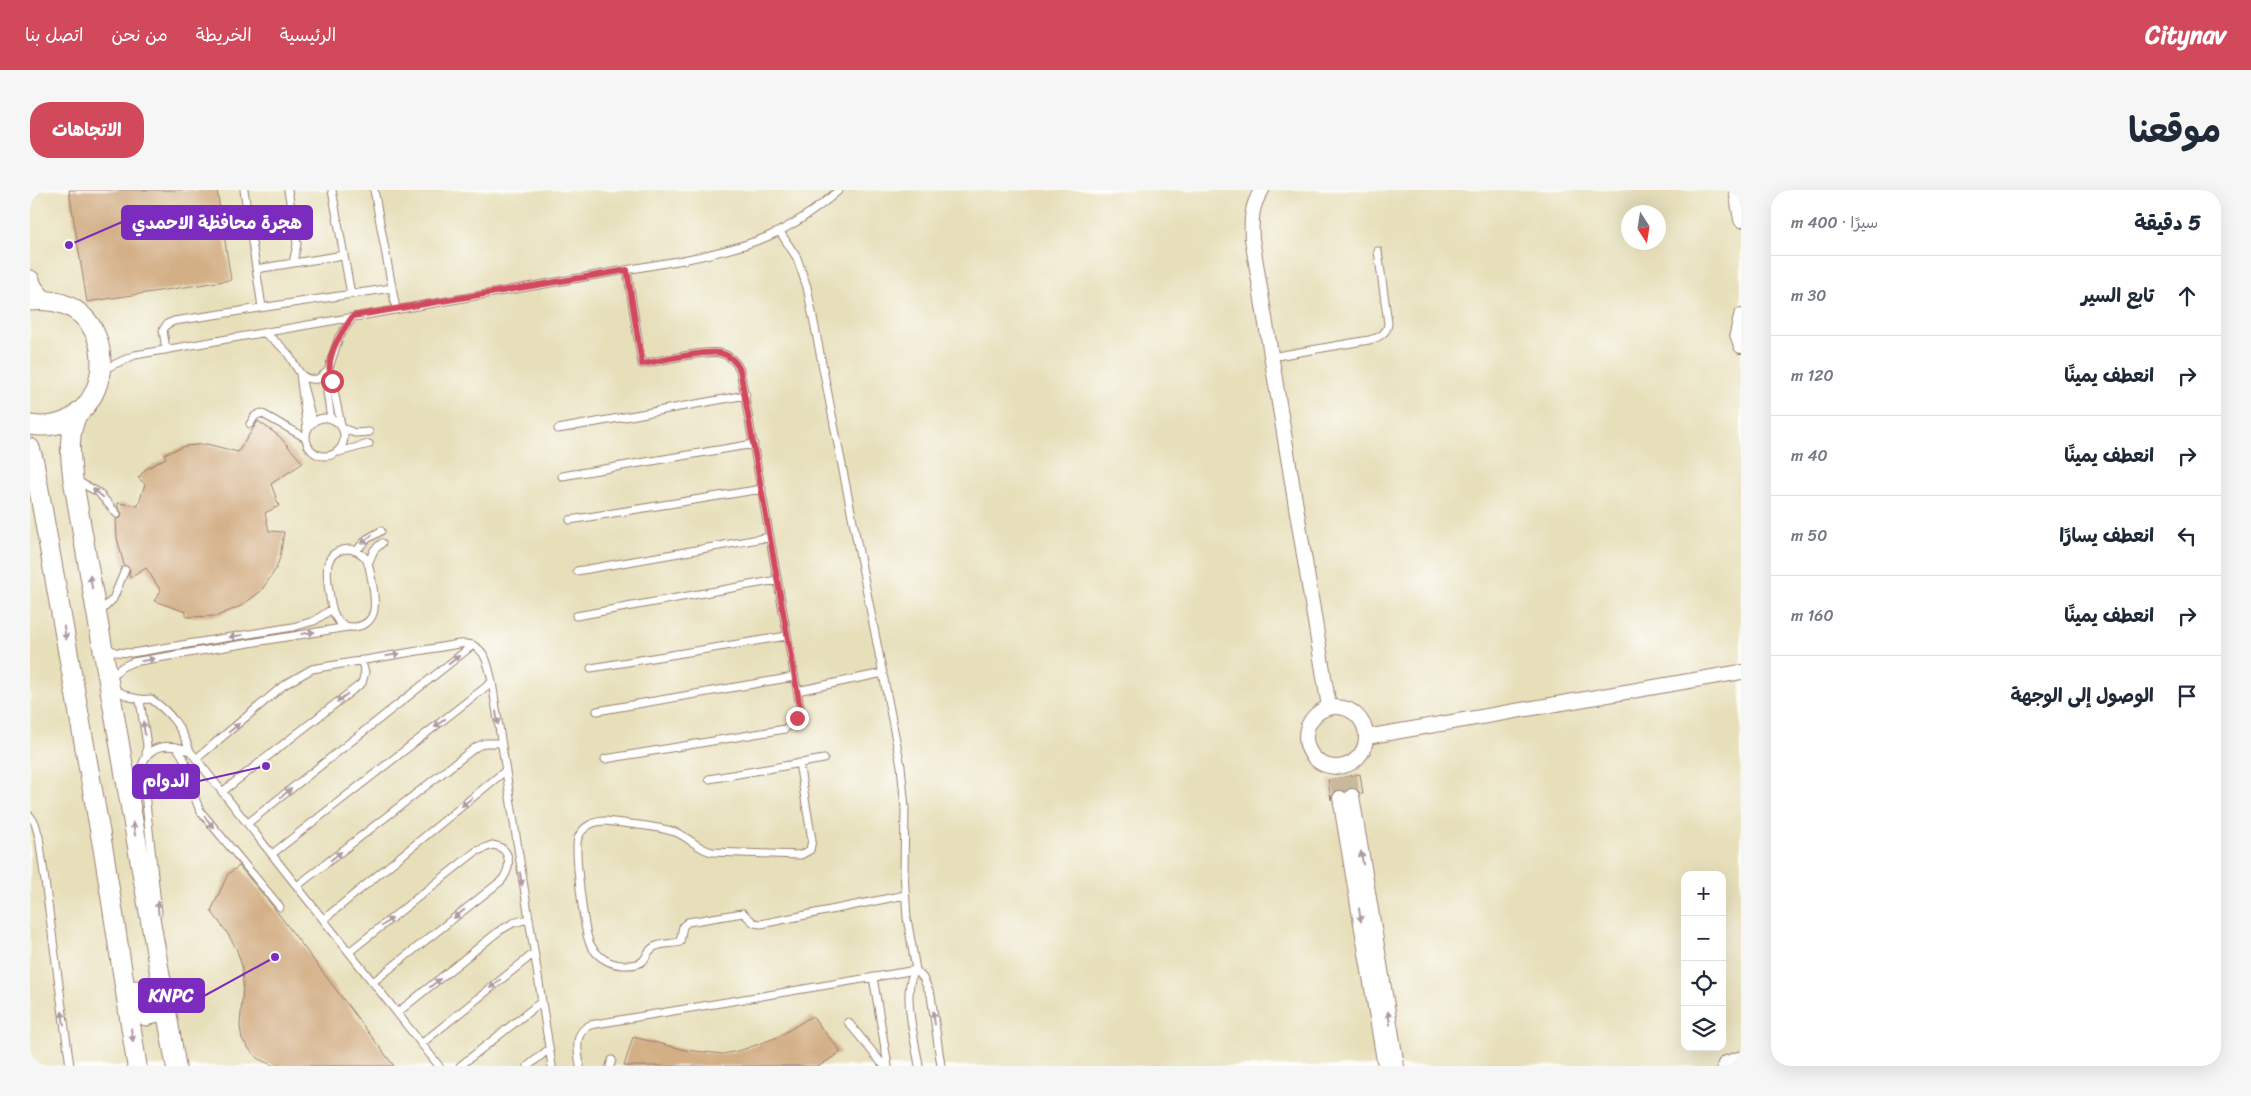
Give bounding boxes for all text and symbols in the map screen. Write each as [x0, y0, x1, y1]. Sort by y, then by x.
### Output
text: Citynav [2145, 14, 2226, 56]
text: اتصل بنا [25, 19, 84, 51]
text: من نحن [112, 19, 168, 51]
text: الخريطة [196, 19, 252, 51]
text: الرئيسية [280, 19, 336, 51]
text: موقعنا [2128, 99, 2221, 161]
button: الاتجاهات [30, 102, 144, 158]
text: 5 دقيقة [2134, 204, 2201, 242]
north arrow [1621, 205, 1666, 250]
callout: هجرة محافظة الاحمدي [122, 206, 312, 239]
text: هجرة محافظة الاحمدي [132, 207, 302, 239]
text: سيرًا · 400 m [1791, 208, 1878, 237]
text: تابع السير [2081, 279, 2154, 312]
text: 30 m [1791, 281, 1826, 310]
icon: ahead [2173, 282, 2201, 310]
text: انعطف يمينًا [2064, 359, 2154, 392]
text: 120 m [1791, 361, 1834, 390]
icon: right [2173, 362, 2201, 390]
route start [321, 370, 344, 393]
text: انعطف يمينًا [2064, 439, 2154, 472]
text: 40 m [1791, 441, 1828, 470]
icon: right [2173, 442, 2201, 470]
one-way arrow [91, 488, 104, 499]
text: انعطف يسارًا [2059, 519, 2154, 552]
text: 50 m [1791, 521, 1827, 550]
icon: left [2173, 522, 2201, 550]
one-way arrow [361, 534, 374, 545]
one-way arrow [86, 574, 94, 590]
text: انعطف يمينًا [2064, 599, 2154, 632]
text: 160 m [1791, 601, 1834, 630]
icon: right [2173, 602, 2201, 630]
one-way arrow [61, 625, 69, 641]
one-way arrow [301, 629, 317, 637]
one-way arrow [227, 633, 243, 641]
one-way arrow [385, 651, 401, 659]
one-way arrow [447, 654, 460, 665]
one-way arrow [140, 655, 156, 663]
text: الوصول إلى الوجهة [2011, 679, 2154, 712]
icon: arrive [2173, 682, 2201, 710]
one-way arrow [336, 693, 349, 704]
route end [786, 707, 809, 730]
one-way arrow [493, 711, 501, 727]
one-way arrow [434, 718, 447, 729]
one-way arrow [140, 720, 148, 736]
one-way arrow [227, 722, 240, 733]
callout: الدوام [133, 765, 199, 798]
text: الدوام [143, 765, 189, 797]
one-way arrow [279, 788, 292, 799]
one-way arrow [461, 797, 474, 808]
one-way arrow [204, 815, 215, 828]
one-way arrow [129, 820, 137, 836]
one-way arrow [1357, 849, 1365, 865]
one-way arrow [329, 850, 342, 861]
one-way arrow [518, 871, 526, 887]
map controls [1681, 871, 1726, 1051]
button: + [1681, 871, 1726, 916]
one-way arrow [153, 900, 161, 916]
one-way arrow [1357, 907, 1365, 923]
one-way arrow [453, 909, 466, 920]
one-way arrow [380, 916, 393, 927]
button: − [1681, 916, 1726, 961]
button: locate [1681, 961, 1726, 1006]
one-way arrow [428, 977, 441, 988]
callout: KNPC [139, 979, 204, 1012]
one-way arrow [489, 979, 502, 990]
text: KNPC [147, 980, 194, 1012]
button: layers [1681, 1006, 1726, 1051]
one-way arrow [59, 1009, 67, 1025]
one-way arrow [930, 1009, 938, 1025]
one-way arrow [1384, 1010, 1392, 1026]
one-way arrow [128, 1027, 136, 1043]

